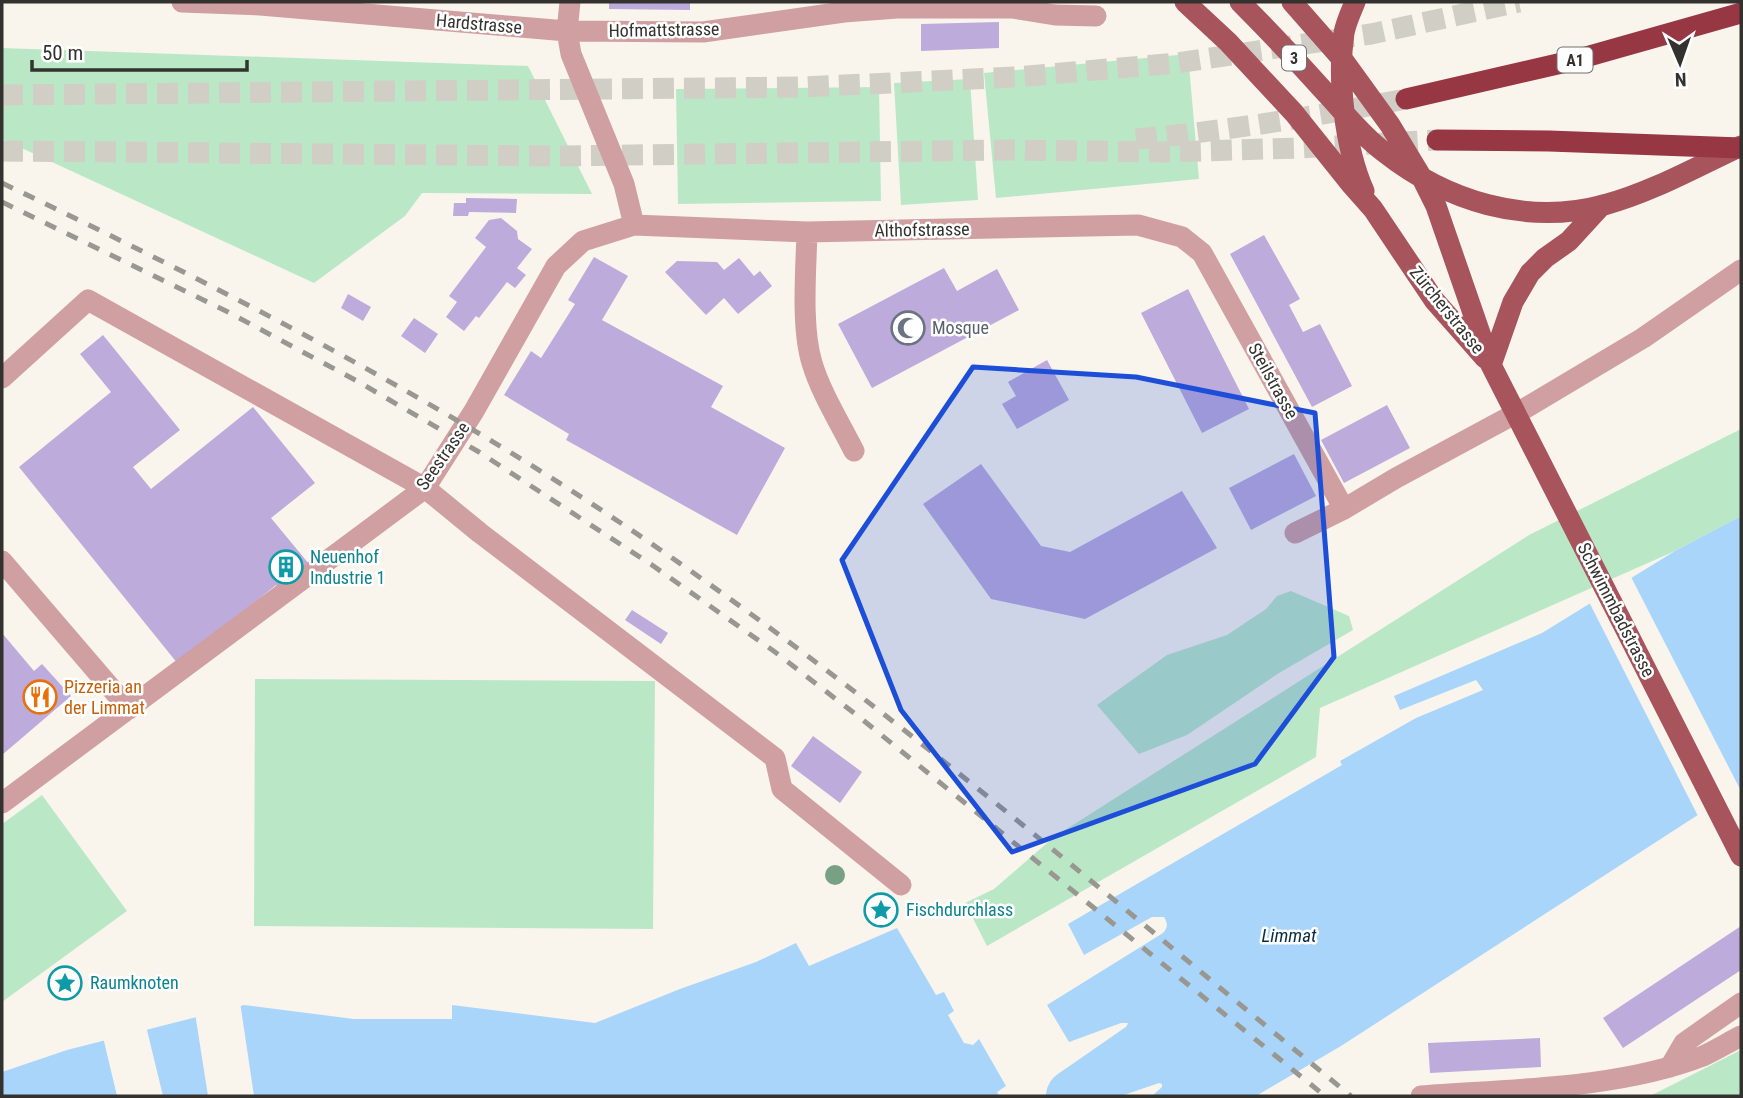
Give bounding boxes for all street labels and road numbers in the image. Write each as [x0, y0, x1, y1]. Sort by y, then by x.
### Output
street label: Hardstrasse [435, 9, 523, 38]
street label: Hofmattstrasse [608, 18, 720, 41]
road number: 3 [1282, 46, 1306, 71]
road number: A1 [1558, 48, 1592, 72]
street label: Althofstrasse [874, 218, 970, 241]
street label: Zürcherstrasse [1406, 262, 1489, 358]
street label: Steilstrasse [1244, 339, 1303, 422]
street label: Seestrasse [412, 418, 474, 494]
street label: Schwimmbadstrasse [1574, 539, 1659, 680]

